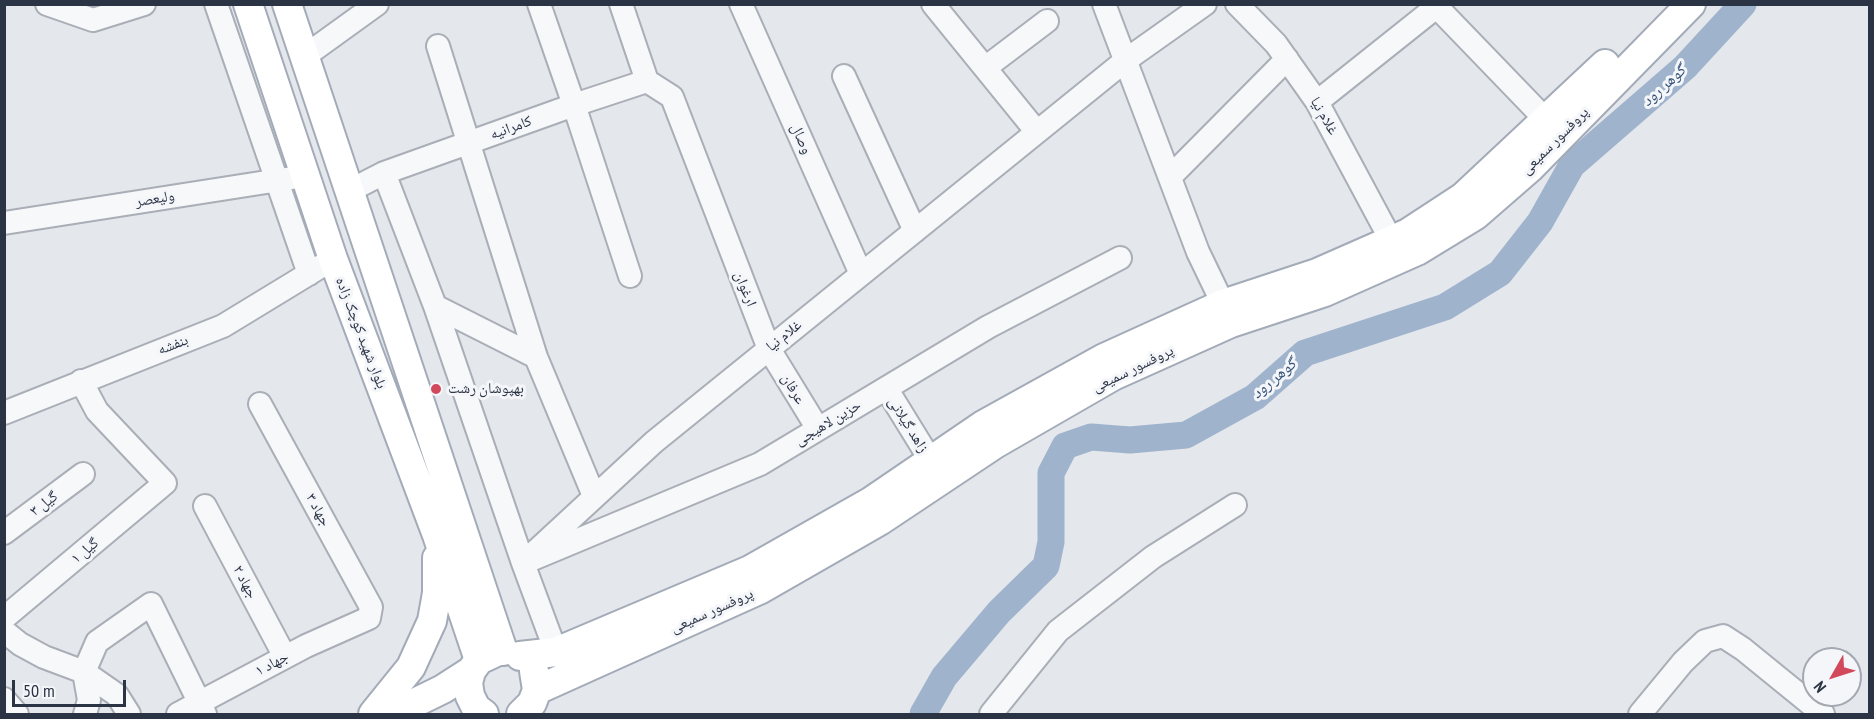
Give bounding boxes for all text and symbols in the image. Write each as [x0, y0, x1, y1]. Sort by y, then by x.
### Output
water label: گوهر رود [1638, 61, 1690, 111]
street label: غلام نیا [1306, 94, 1342, 138]
street label: پروفسور سمیعی [1517, 103, 1593, 179]
street label: کامرانیه [488, 112, 534, 144]
street label: وصال [786, 121, 816, 157]
street label: ولیعصر [134, 187, 176, 211]
street label: ارغوان [730, 269, 760, 309]
street label: بلوار شهید کوچک زاده [331, 275, 391, 391]
street label: غلام نیا [763, 316, 805, 356]
street label: بنفشه [155, 331, 191, 359]
street label: پروفسور سمیعی [1089, 342, 1177, 396]
water label: گوهر رود [1248, 355, 1300, 403]
street label: عرفان [777, 370, 809, 408]
place label: بهپوشان رشت [448, 380, 524, 398]
marker: بهپوشان رشت [429, 382, 443, 396]
street label: زاهد گیلانی [884, 394, 932, 456]
street label: حزین لاهیجی [792, 396, 864, 450]
street label: گیل ۳ [26, 488, 62, 520]
street label: جهاد ۳ [302, 490, 334, 530]
street label: گیل ۱ [68, 534, 102, 568]
street label: جهاد ۲ [229, 562, 261, 602]
street label: پروفسور سمیعی [668, 585, 756, 637]
north arrow [1802, 647, 1862, 707]
street label: جهاد ۱ [252, 648, 292, 680]
scale bar [15, 668, 129, 706]
text: N [1809, 677, 1830, 697]
text: 50 m [23, 679, 55, 702]

